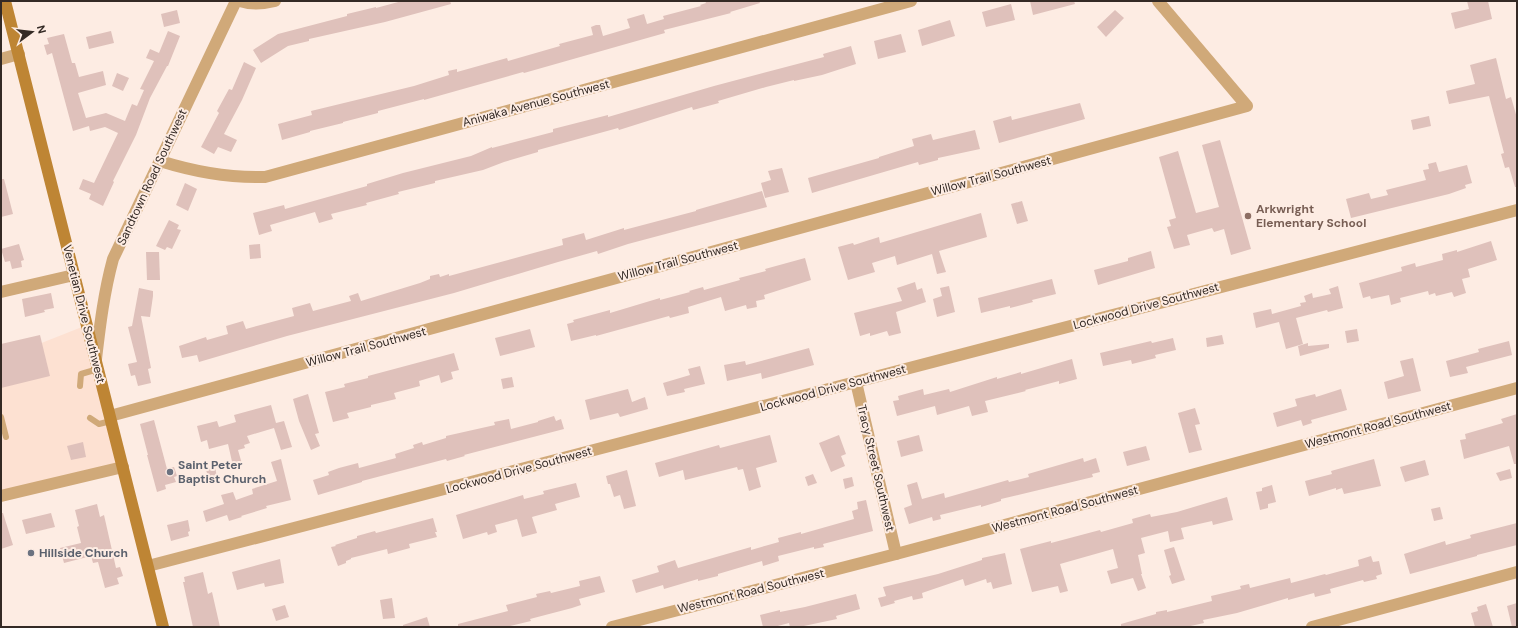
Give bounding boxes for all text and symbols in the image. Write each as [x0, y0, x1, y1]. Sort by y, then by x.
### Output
north arrow [12, 12, 52, 52]
text: N [34, 24, 49, 35]
street label: Aniwaka Avenue Southwest [461, 76, 612, 130]
street label: Sandtown Road Southwest [113, 106, 191, 248]
street label: Willow Trail Southwest [929, 152, 1053, 200]
place label: Arkwright Elementary School [1256, 201, 1366, 231]
marker: Arkwright Elementary School [1243, 211, 1253, 221]
street label: Willow Trail Southwest [616, 237, 740, 285]
street label: Venetian Drive Southwest [59, 243, 109, 385]
street label: Lockwood Drive Southwest [1071, 279, 1221, 333]
street label: Willow Trail Southwest [304, 323, 428, 371]
street label: Lockwood Drive Southwest [758, 361, 908, 415]
street label: Westmont Road Southwest [1303, 398, 1453, 452]
street label: Tracy Street Southwest [854, 403, 898, 533]
street label: Lockwood Drive Southwest [444, 443, 594, 497]
place label: Saint Peter Baptist Church [178, 457, 266, 487]
marker: Saint Peter Baptist Church [165, 467, 175, 477]
street label: Westmont Road Southwest [990, 482, 1140, 536]
place label: Hillside Church [39, 545, 128, 561]
marker: Hillside Church [26, 548, 36, 558]
street label: Westmont Road Southwest [676, 565, 826, 617]

